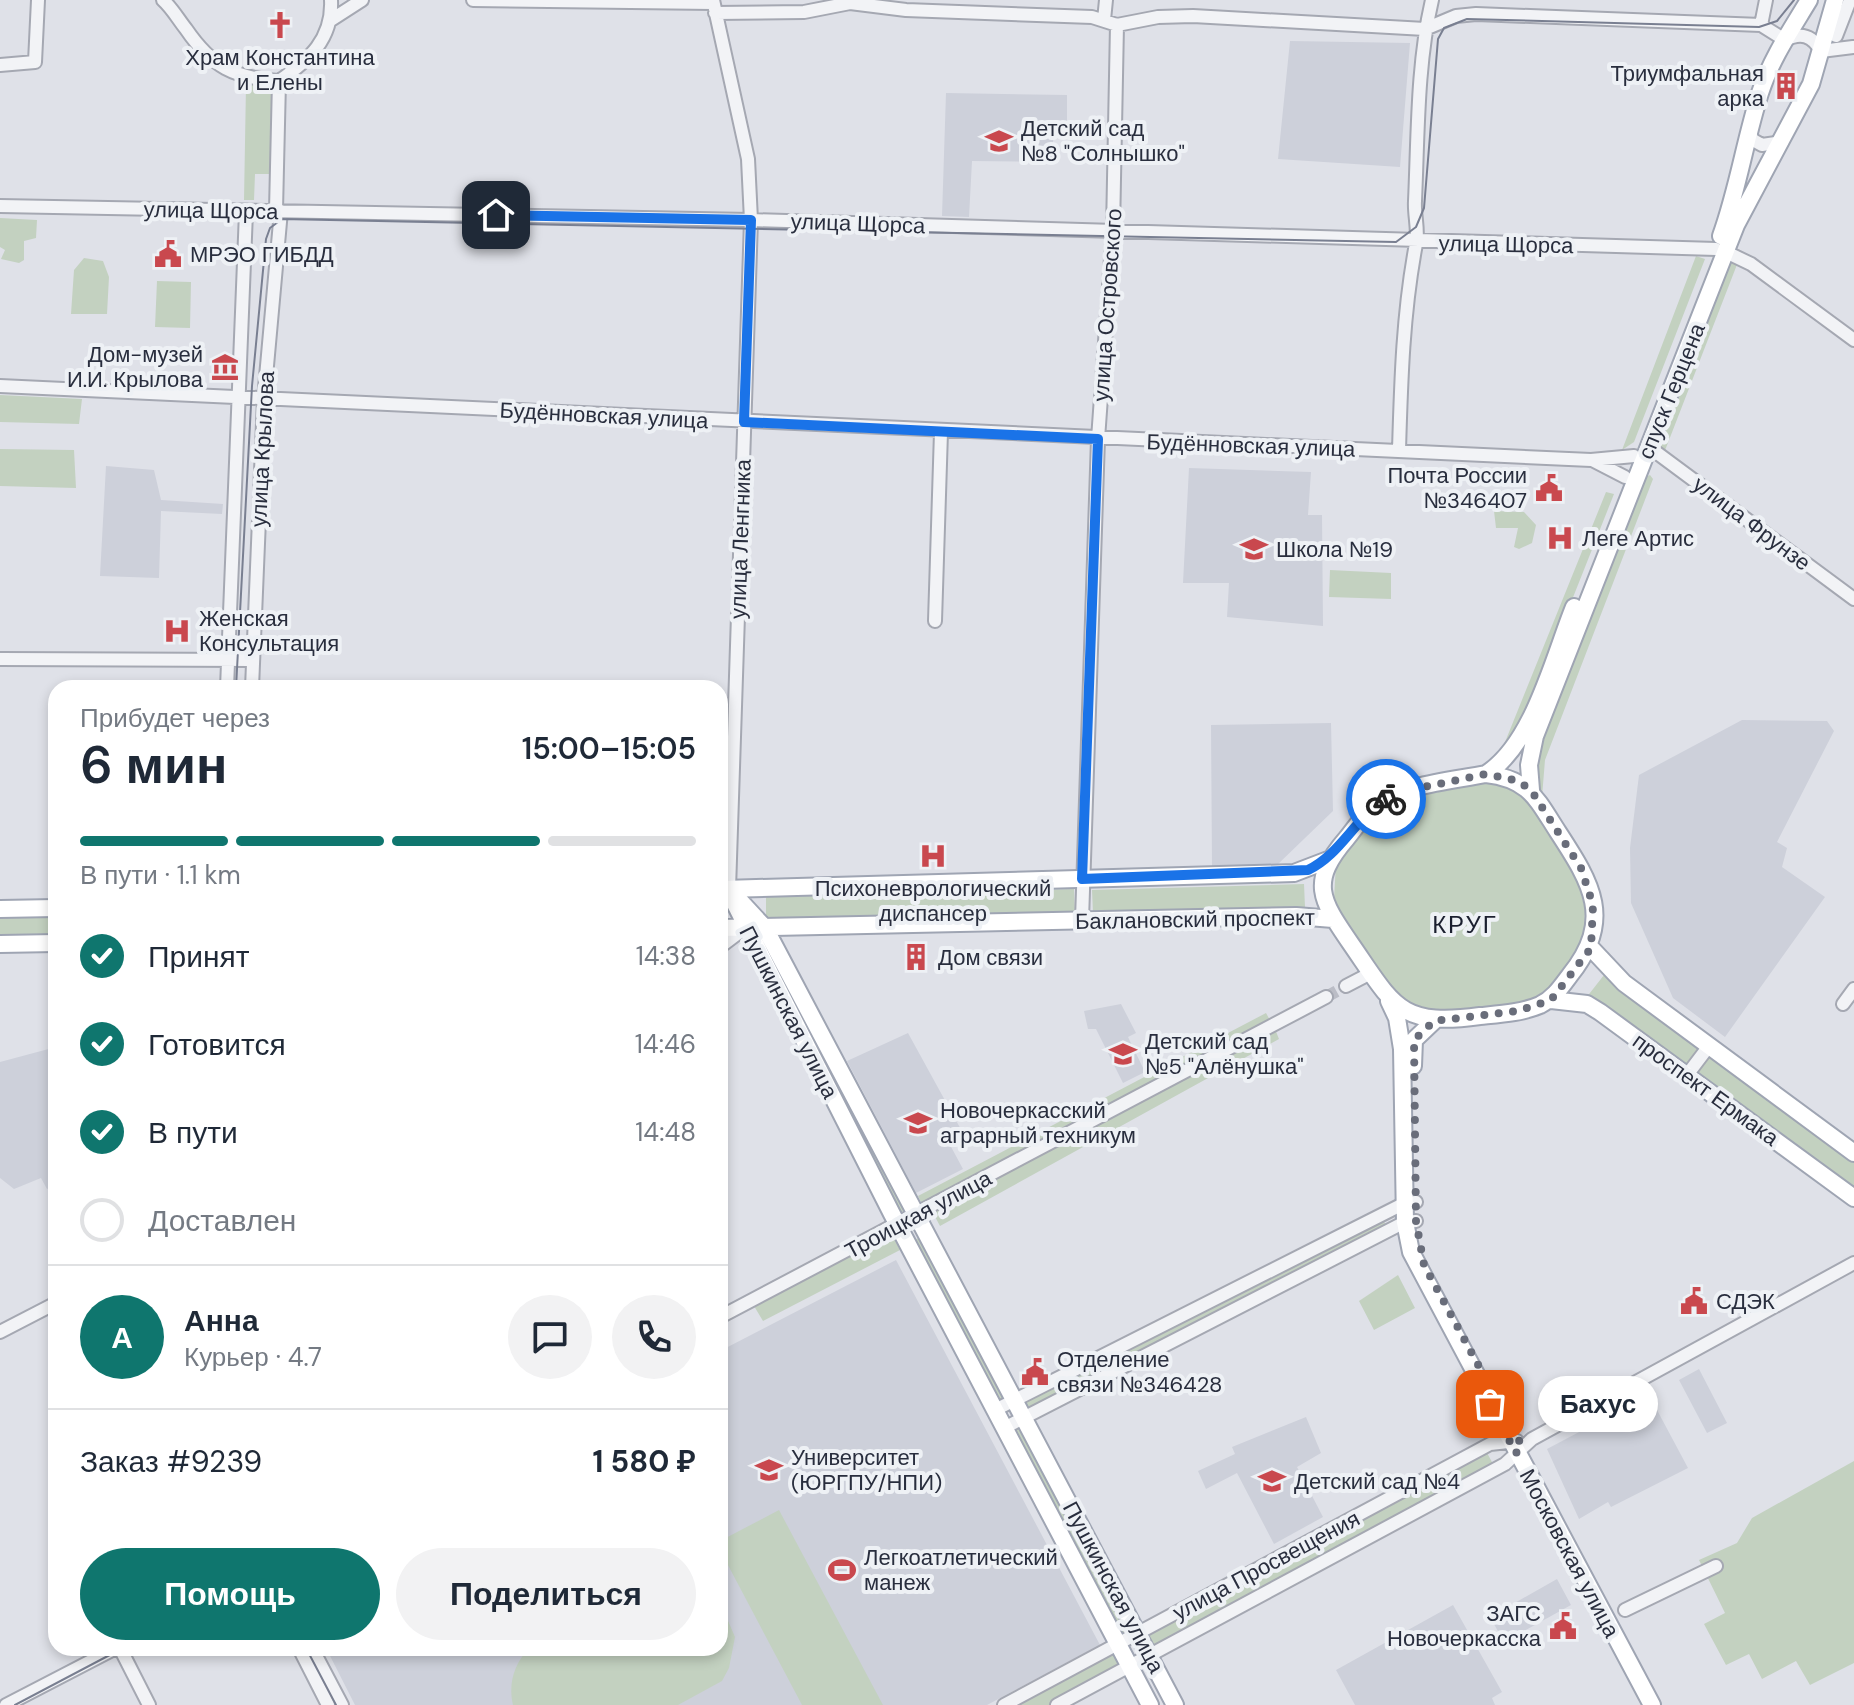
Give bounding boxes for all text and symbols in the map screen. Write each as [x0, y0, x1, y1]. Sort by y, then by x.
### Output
church icon: Храм Константина и Елены [265, 10, 295, 40]
place label: Храм Константина и Елены [185, 43, 375, 97]
place label: Триумфальная арка [1610, 59, 1765, 113]
building icon: Триумфальная арка [1771, 71, 1801, 101]
place label: Детский сад №8 "Солнышко" [1021, 114, 1185, 168]
school or university icon: Детский сад №8 "Солнышко" [984, 126, 1014, 156]
pin [462, 181, 530, 249]
icon: home [474, 193, 518, 237]
street label: улица Щорса [143, 195, 279, 226]
street label: улица Щорса [790, 207, 927, 240]
street label: улица Островского [1086, 208, 1129, 402]
street label: улица Щорса [1438, 229, 1574, 260]
public building icon: МРЭО ГИБДД [153, 239, 183, 269]
place label: МРЭО ГИБДД [190, 240, 334, 269]
street label: спуск Герцена [1631, 318, 1712, 463]
place label: Дом-музей И.И. Крылова [67, 340, 204, 394]
museum icon: Дом-музей И.И. Крылова [210, 352, 240, 382]
street label: улица Крылова [244, 370, 281, 528]
street label: Будённовская улица [499, 396, 710, 435]
street label: Будённовская улица [1146, 427, 1357, 464]
street label: улица Ленгника [723, 458, 758, 619]
place label: Почта России №346407 [1388, 461, 1527, 515]
street label: улица Фрунзе [1687, 470, 1816, 577]
public building icon: Почта России №346407 [1534, 473, 1564, 503]
hospital icon: Леге Артис [1545, 523, 1575, 553]
place label: Леге Артис [1582, 524, 1694, 553]
school or university icon: Школа №19 [1239, 534, 1269, 564]
place label: Школа №19 [1276, 535, 1393, 564]
place label: Женская Консультация [199, 604, 339, 658]
hospital icon: Женская Консультация [162, 616, 192, 646]
text: Прибудет через [80, 701, 270, 735]
text: 15:00–15:05 [522, 729, 696, 768]
text: 6 мин [80, 731, 227, 799]
courier [1346, 759, 1426, 839]
icon: bike [1364, 777, 1408, 821]
hospital icon: Психоневрологический диспансер [918, 841, 948, 871]
text: В пути · 1.1 km [80, 858, 241, 892]
place label: Психоневрологический диспансер [815, 874, 1051, 928]
street label: Баклановский проспект [1075, 903, 1315, 936]
district label: КРУГ [1432, 909, 1498, 940]
street label: Пушкинская улица [732, 921, 845, 1104]
icon: check [80, 934, 124, 978]
text: Принят [148, 937, 250, 976]
text: 14:38 [636, 939, 696, 973]
building icon: Дом связи [901, 942, 931, 972]
place label: Дом связи [938, 943, 1043, 972]
icon: check [80, 1022, 124, 1066]
text: Готовится [148, 1025, 286, 1064]
text: 14:46 [635, 1027, 696, 1061]
place label: Детский сад №5 "Алёнушка" [1145, 1027, 1304, 1081]
street label: проспект Ермака [1627, 1027, 1785, 1153]
school or university icon: Детский сад №5 "Алёнушка" [1108, 1039, 1138, 1069]
place label: Новочеркасский аграрный техникум [940, 1096, 1136, 1150]
school or university icon: Новочеркасский аграрный техникум [903, 1108, 933, 1138]
icon: check [80, 1110, 124, 1154]
text: В пути [148, 1113, 238, 1152]
text: 14:48 [635, 1115, 696, 1149]
street label: Троицкая улица [840, 1163, 997, 1265]
text: Доставлен [148, 1201, 296, 1240]
public building icon: СДЭК [1679, 1286, 1709, 1316]
place label: СДЭК [1716, 1287, 1775, 1316]
button: chat [508, 1295, 592, 1379]
button: phone [612, 1295, 696, 1379]
text: Анна [184, 1301, 259, 1340]
text: А [111, 1318, 133, 1357]
text: Курьер · 4.7 [184, 1340, 322, 1374]
place label: Отделение связи №346428 [1057, 1345, 1222, 1399]
public building icon: Отделение связи №346428 [1020, 1357, 1050, 1387]
pin [1456, 1370, 1524, 1438]
callout: Бахус [1538, 1376, 1658, 1432]
icon: bag [1468, 1382, 1512, 1426]
text: Бахус [1560, 1387, 1636, 1421]
text: Заказ #9239 [80, 1442, 262, 1481]
text: 1 580 ₽ [593, 1442, 696, 1481]
place label: Университет (ЮРГПУ/НПИ) [791, 1443, 942, 1497]
school or university icon: Университет (ЮРГПУ/НПИ) [754, 1455, 784, 1485]
street label: Московская улица [1513, 1464, 1627, 1643]
school or university icon: Детский сад №4 [1257, 1466, 1287, 1496]
place label: Детский сад №4 [1294, 1467, 1460, 1496]
street label: Пушкинская улица [1056, 1496, 1171, 1679]
street label: улица Просвещения [1168, 1504, 1365, 1627]
place label: Легкоатлетический манеж [864, 1543, 1058, 1597]
button: Помощь [80, 1548, 380, 1640]
button: Поделиться [396, 1548, 696, 1640]
sports icon: Легкоатлетический манеж [827, 1555, 857, 1585]
place label: ЗАГС Новочеркасска [1387, 1599, 1542, 1653]
public building icon: ЗАГС Новочеркасска [1548, 1611, 1578, 1641]

